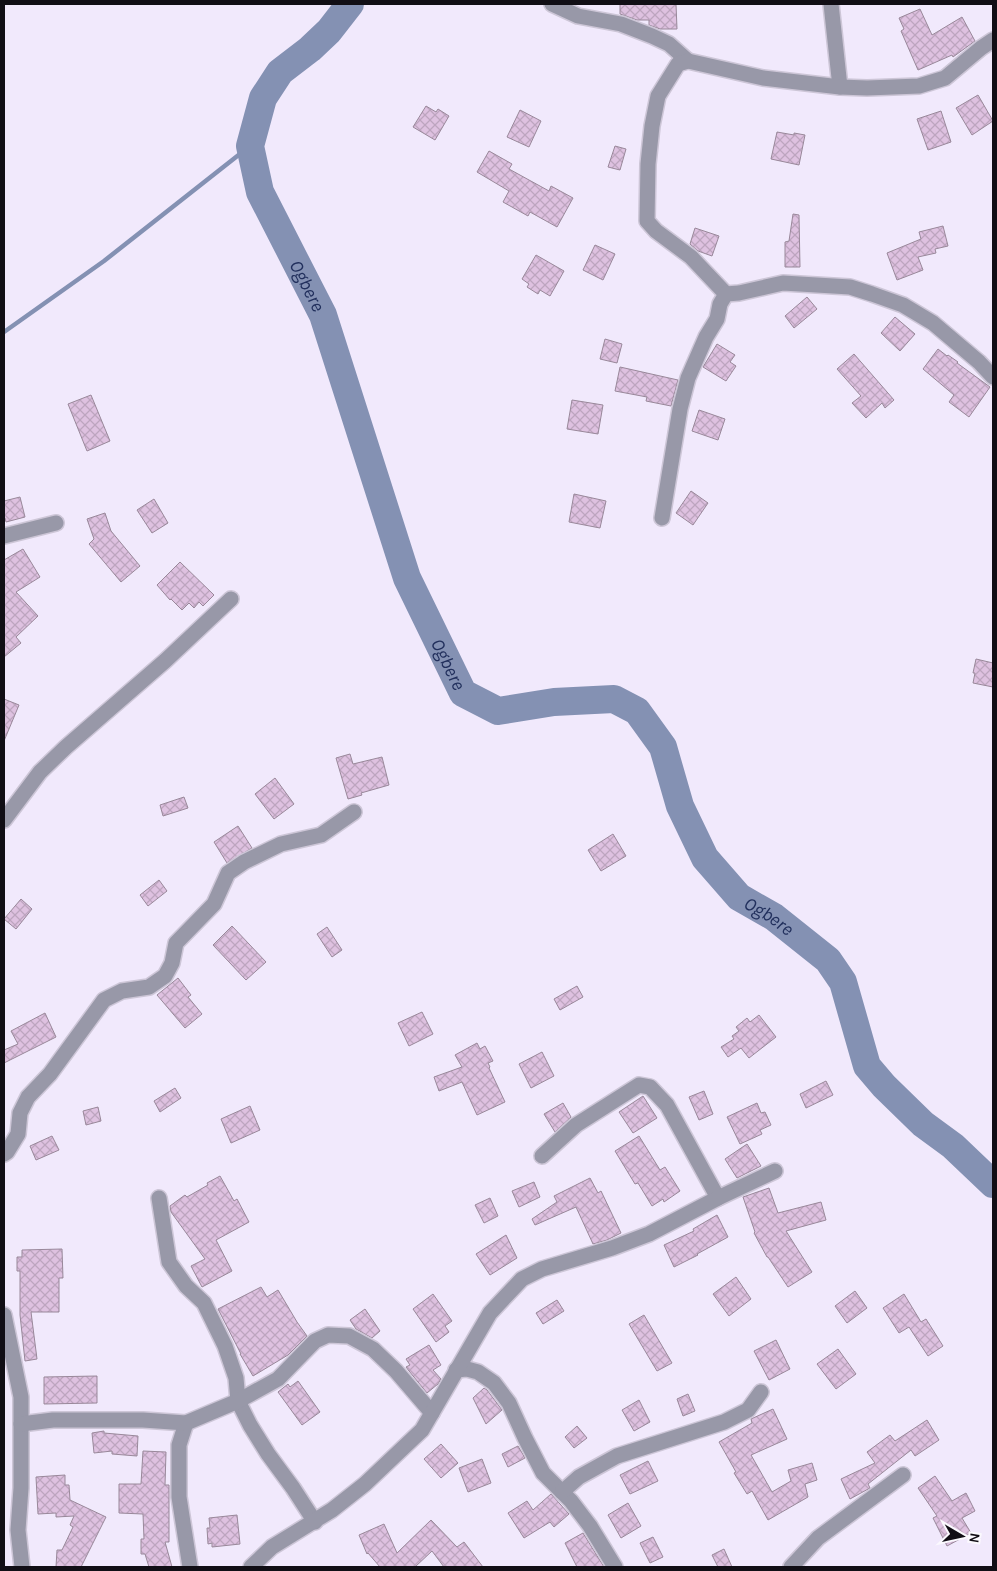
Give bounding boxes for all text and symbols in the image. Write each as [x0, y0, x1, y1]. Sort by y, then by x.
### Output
water label: Ogbere [285, 256, 329, 315]
water label: Ogbere [426, 635, 470, 694]
water label: Ogbere [740, 892, 798, 941]
north arrow [937, 1511, 987, 1561]
text: N [965, 1532, 984, 1544]

